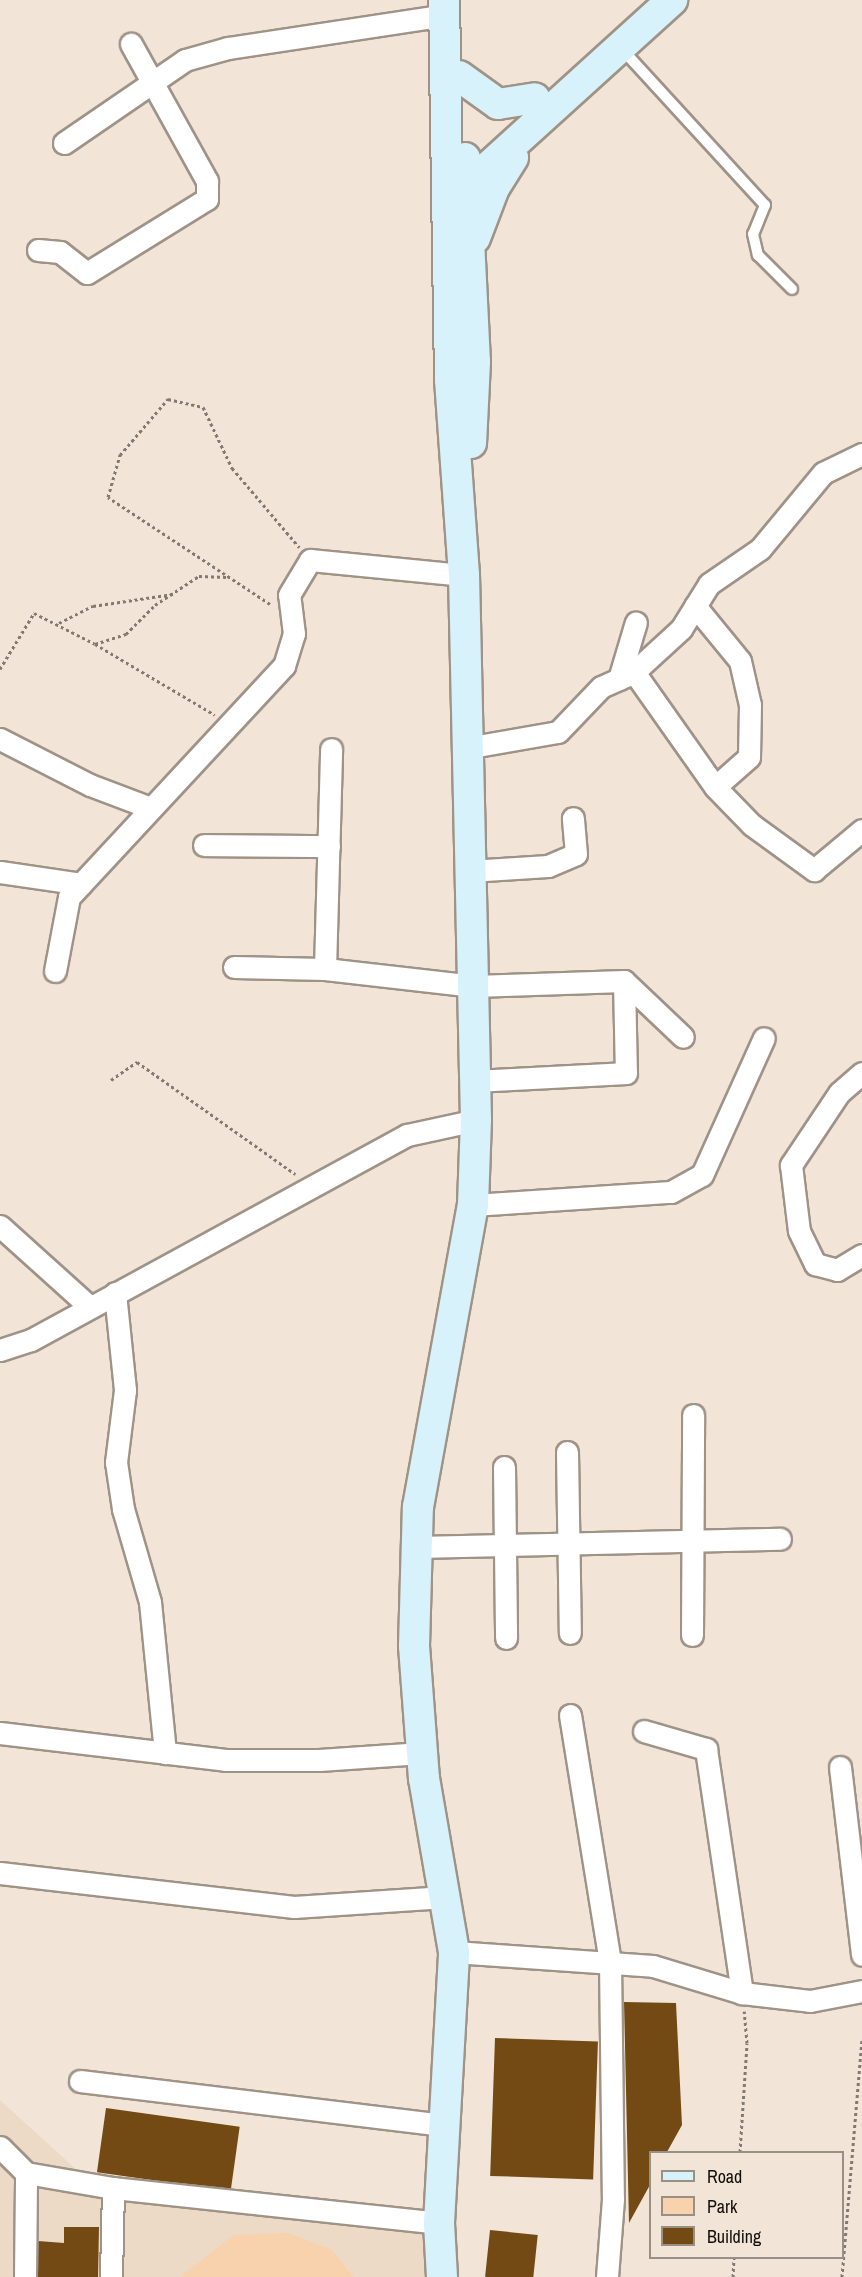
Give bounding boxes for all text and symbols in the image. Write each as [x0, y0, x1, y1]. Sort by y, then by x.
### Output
legend [649, 2151, 844, 2259]
text: Road [707, 2164, 742, 2189]
text: Park [707, 2194, 737, 2219]
text: Building [707, 2224, 761, 2249]

